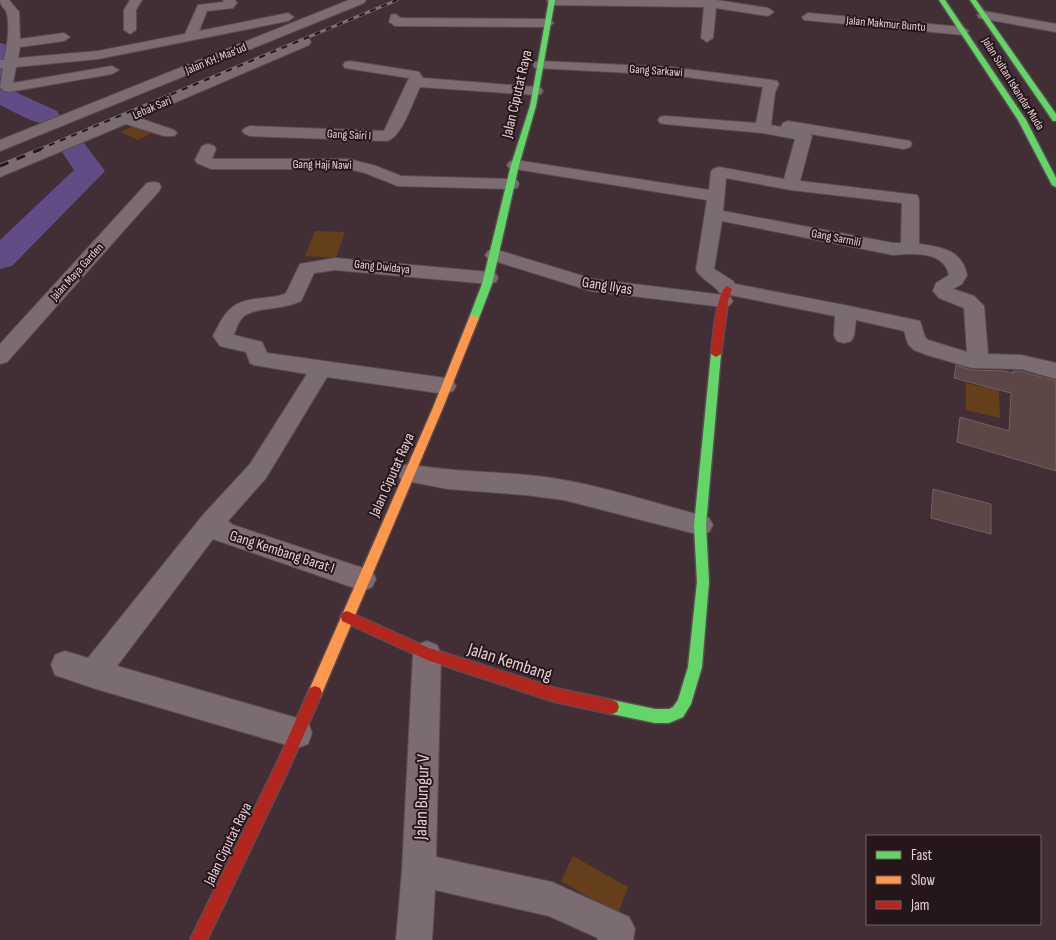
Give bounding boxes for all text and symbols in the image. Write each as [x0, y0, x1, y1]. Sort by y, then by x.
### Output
street label: Jalan Makmur Buntu [845, 13, 926, 35]
street label: Jalan Sultan Iskandar Muda [978, 34, 1048, 133]
street label: Jalan KH. Mas'ud [182, 40, 249, 78]
street label: Jalan Ciputat Raya [497, 48, 536, 141]
street label: Gang Sarkawi [629, 62, 683, 80]
street label: Lebak Sari [130, 93, 174, 123]
street label: Gang Sairi I [326, 126, 372, 144]
street label: Gang Haji Nawi [292, 157, 352, 173]
street label: Gang Sarmili [810, 226, 862, 250]
street label: Jalan Maya Garden [47, 240, 107, 305]
street label: Gang Dwidaya [353, 257, 411, 277]
street label: Gang Ilyas [581, 273, 633, 299]
street label: Jalan Ciputat Raya [365, 430, 419, 521]
street label: Gang Kembang Barat I [227, 526, 337, 578]
street label: Jalan Kembang [464, 638, 555, 685]
street label: Jalan Bungur V [410, 754, 434, 841]
street label: Jalan Ciputat Raya [199, 799, 256, 889]
legend [866, 835, 1041, 925]
text: Fast [911, 846, 933, 865]
text: Slow [911, 871, 935, 890]
text: Jam [910, 896, 929, 915]

